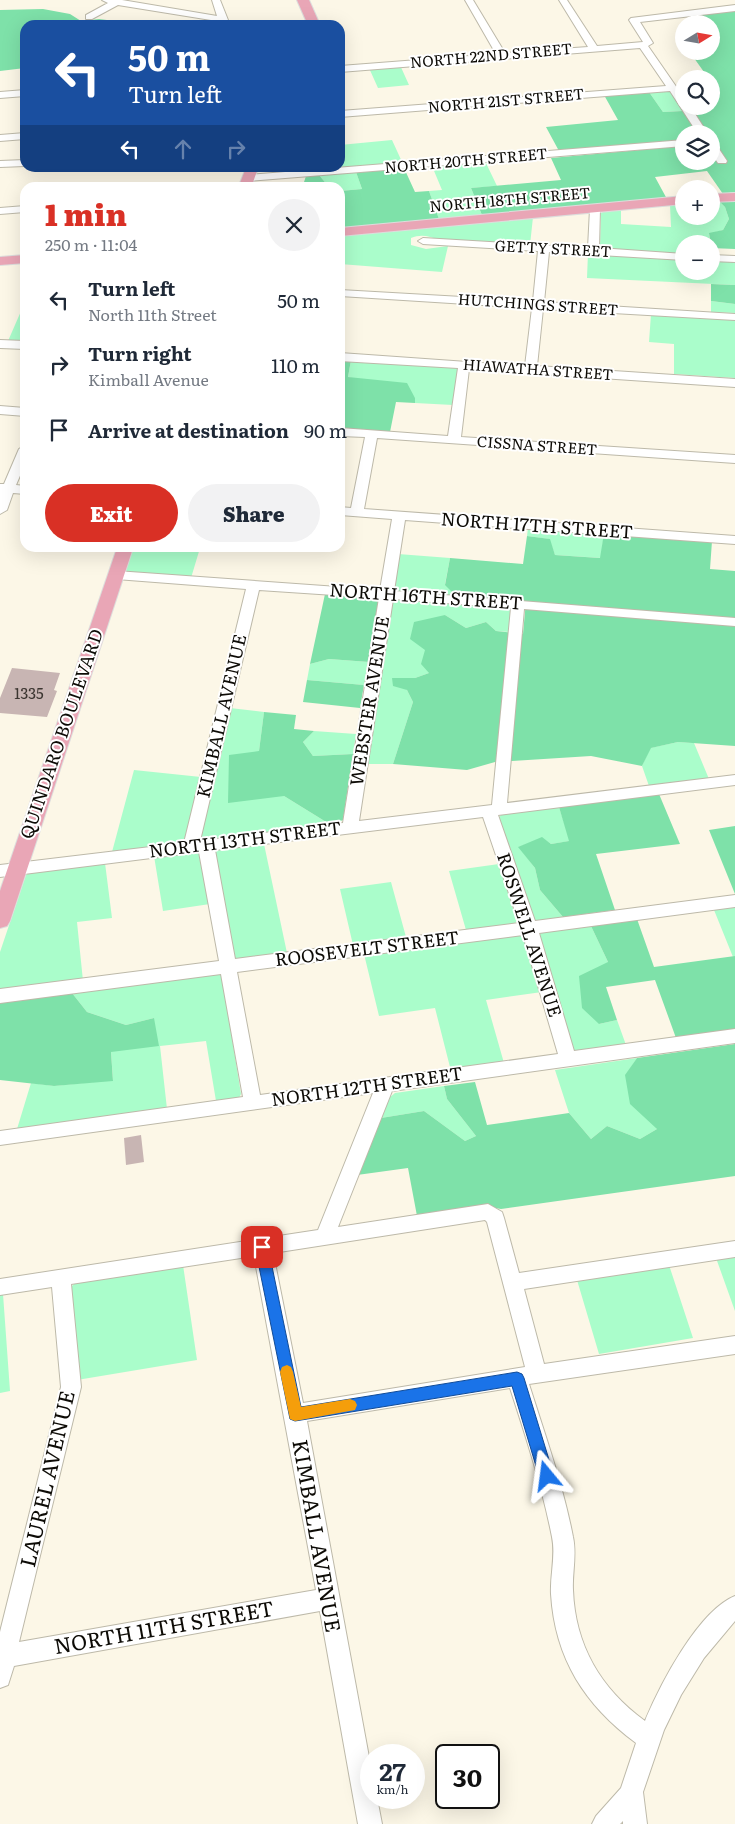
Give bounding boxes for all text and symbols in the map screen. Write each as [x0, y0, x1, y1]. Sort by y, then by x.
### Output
north arrow [675, 15, 720, 60]
map controls [675, 15, 720, 280]
text: 50 m [128, 30, 211, 82]
street label: NORTH 22ND STREET [409, 36, 573, 73]
icon: left [45, 40, 110, 105]
button: search [675, 70, 720, 115]
text: Turn left [128, 77, 222, 110]
street label: NORTH 21ST STREET [427, 81, 585, 118]
button: layers [675, 125, 720, 170]
icon: left [116, 135, 144, 163]
icon: ahead [169, 135, 197, 163]
icon: right [222, 135, 250, 163]
street label: NORTH 20TH STREET [383, 141, 548, 178]
street label: NORTH 18TH STREET [428, 180, 591, 217]
button: + [675, 180, 720, 225]
text: 1 min [45, 191, 127, 235]
button: close [268, 199, 320, 251]
text: 250 m · 11:04 [45, 232, 137, 256]
street label: GETTY STREET [494, 233, 612, 262]
button: − [675, 235, 720, 280]
text: Turn left [88, 274, 175, 302]
icon: left [45, 286, 73, 314]
text: 50 m [277, 286, 320, 314]
street label: HUTCHINGS STREET [457, 286, 619, 321]
text: North 11th Street [88, 302, 217, 326]
text: Turn right [88, 339, 192, 367]
icon: right [45, 351, 73, 379]
text: 110 m [271, 351, 320, 379]
street label: HIAWATHA STREET [462, 352, 614, 385]
text: Kimball Avenue [88, 367, 209, 391]
icon: arrive [45, 416, 73, 444]
text: Arrive at destination [88, 416, 289, 444]
text: 90 m [304, 416, 347, 444]
street label: CISSNA STREET [476, 429, 598, 460]
button: Exit [45, 484, 178, 542]
button: Share [188, 484, 320, 542]
street label: NORTH 17TH STREET [440, 504, 634, 545]
street label: NORTH 16TH STREET [329, 575, 524, 616]
street label: WEBSTER AVENUE [342, 614, 395, 788]
street label: QUINDARO BOULEVARD [12, 625, 109, 842]
street label: KIMBALL AVENUE [189, 631, 253, 800]
house number: 1335 [14, 681, 44, 704]
street label: NORTH 13TH STREET [147, 813, 343, 864]
street label: ROSWELL AVENUE [491, 849, 570, 1020]
street label: ROOSEVELT STREET [273, 923, 460, 972]
street label: NORTH 12TH STREET [269, 1059, 464, 1112]
pin [241, 1226, 283, 1268]
icon: arrive [248, 1233, 276, 1261]
street label: LAUREL AVENUE [10, 1387, 81, 1570]
street label: KIMBALL AVENUE [286, 1437, 351, 1634]
position arrow [520, 1449, 572, 1501]
street label: NORTH 11TH STREET [51, 1591, 276, 1660]
speed limit sign: 30 [435, 1744, 500, 1809]
text: 27 [379, 1752, 406, 1789]
text: km/h [377, 1780, 408, 1798]

